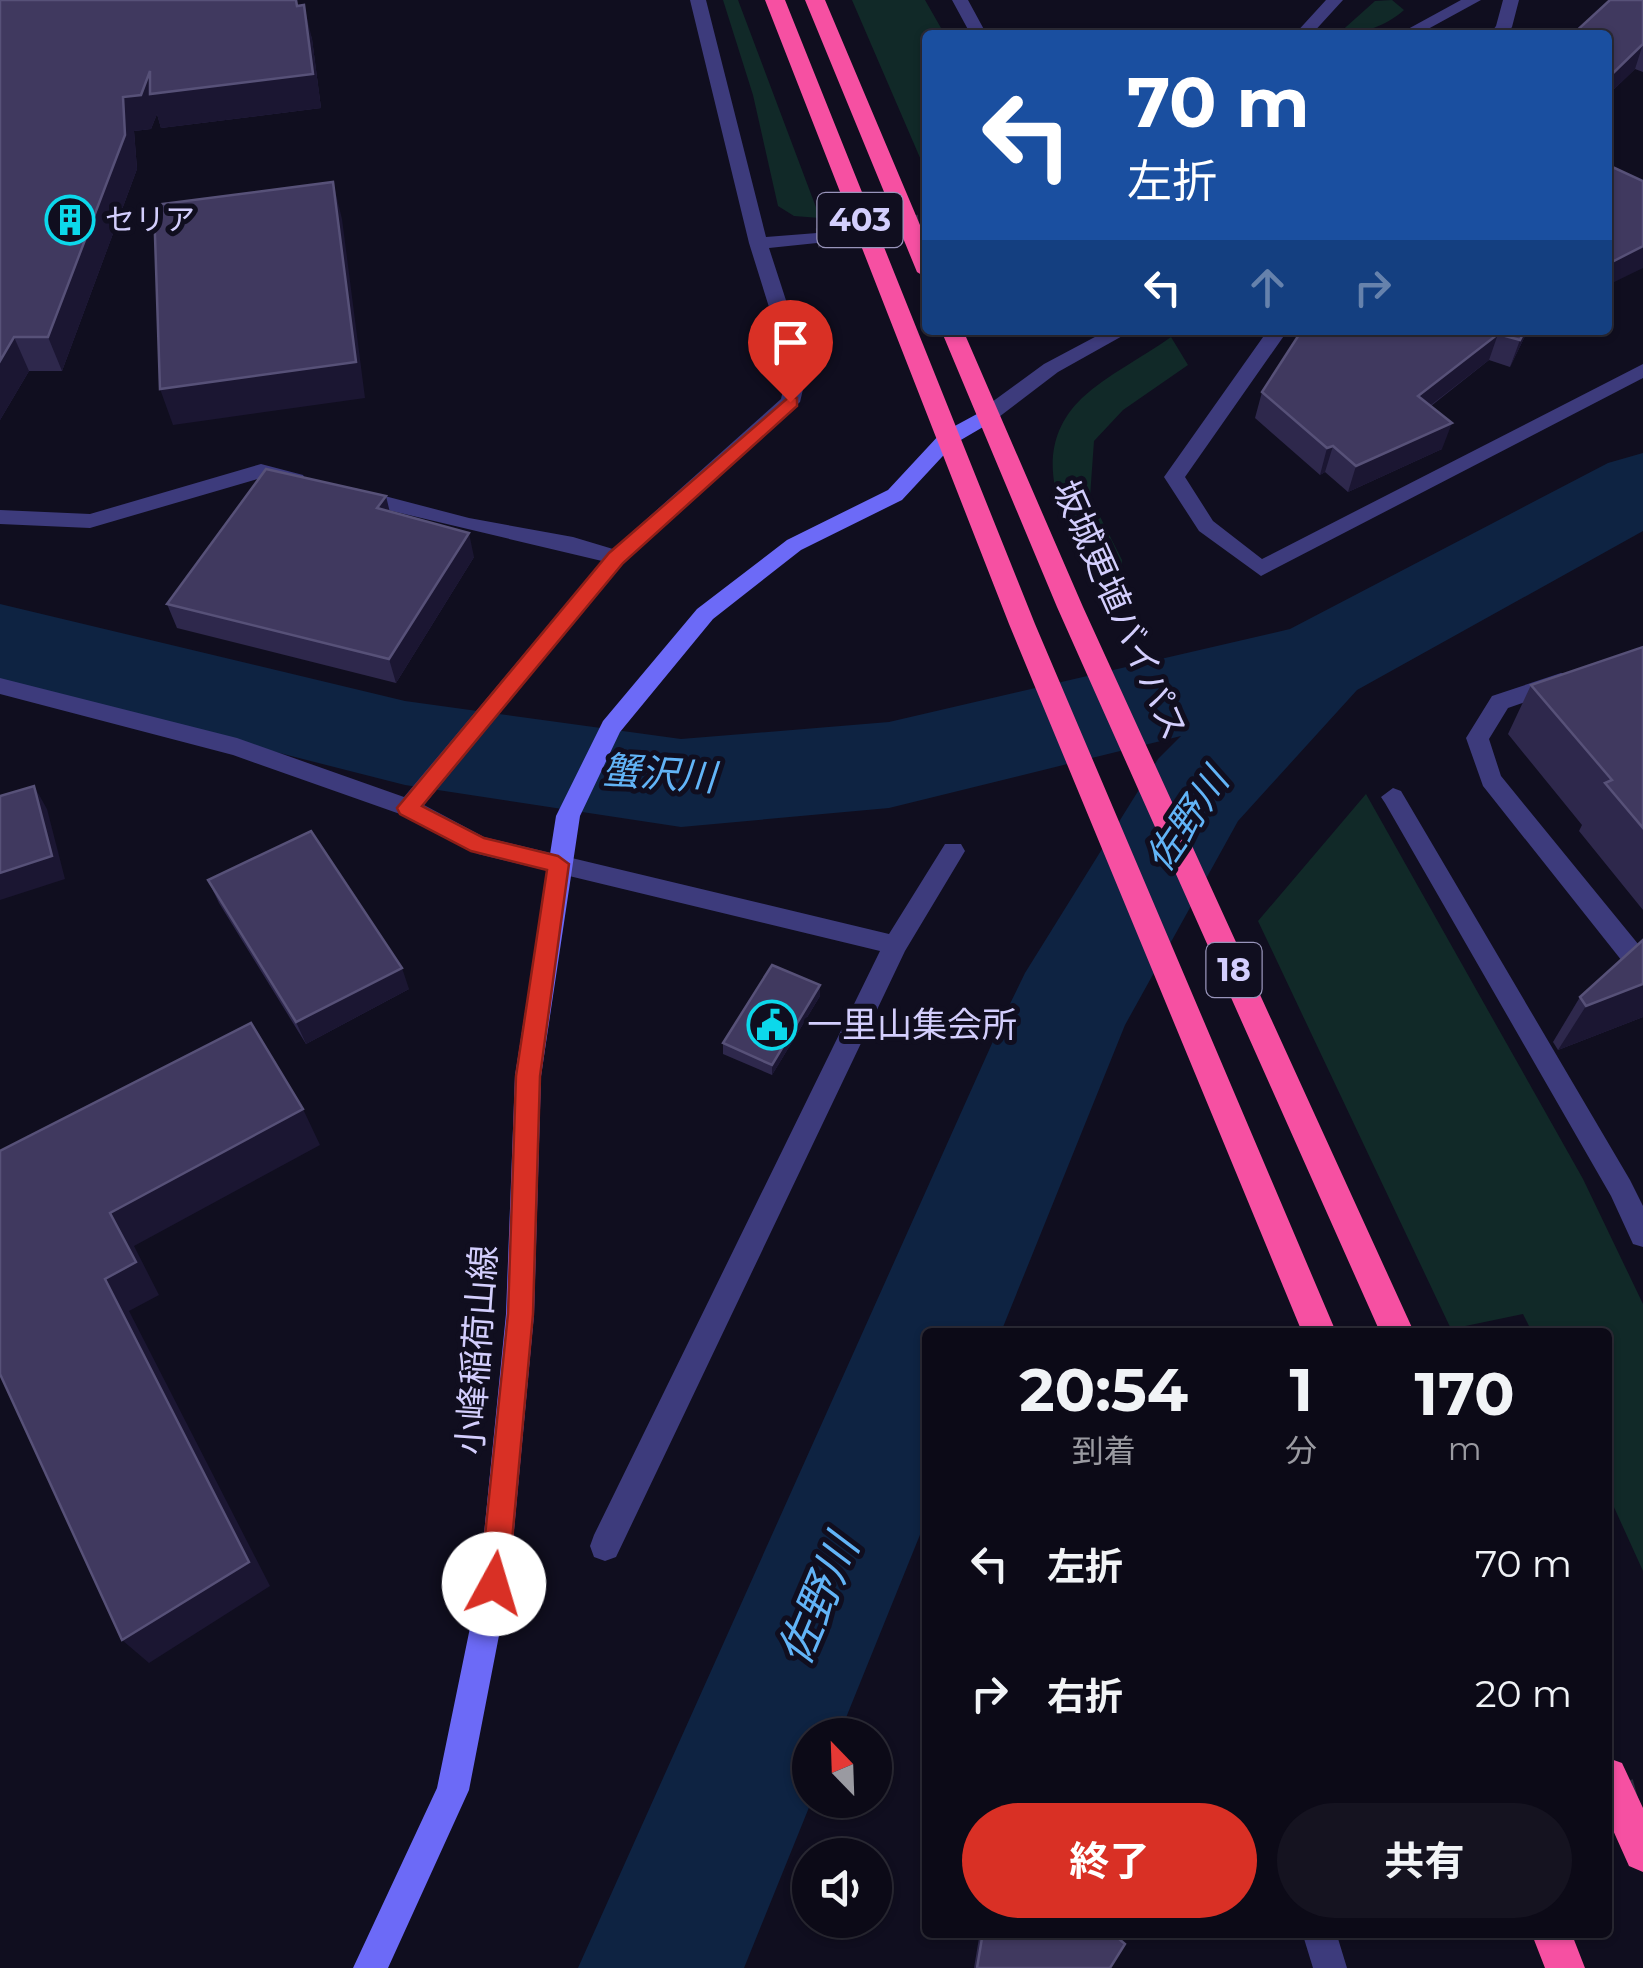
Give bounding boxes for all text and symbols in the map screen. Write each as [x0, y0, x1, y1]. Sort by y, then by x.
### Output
text: 70 m [1127, 59, 1310, 145]
icon: left [962, 70, 1092, 200]
text: 左折 [1127, 153, 1217, 208]
road number: 403 [818, 193, 902, 247]
building icon: セリア [44, 194, 96, 246]
place label: セリア [105, 201, 195, 238]
icon: left [1135, 260, 1190, 315]
icon: ahead [1240, 260, 1295, 315]
icon: right [1345, 260, 1400, 315]
pin [748, 300, 833, 403]
icon: arrive [763, 315, 818, 370]
street label: 坂城更埴バイパス [1044, 473, 1197, 746]
water label: 蟹沢川 [601, 746, 722, 801]
water label: 佐野川 [1135, 756, 1240, 880]
road number: 18 [1206, 943, 1262, 997]
public building icon: 一里山集会所 [746, 999, 798, 1051]
place label: 一里山集会所 [807, 1003, 1017, 1046]
street label: 小峰稲荷山線 [448, 1244, 505, 1456]
text: 20:54 [1019, 1353, 1188, 1426]
text: 1 [1290, 1353, 1313, 1426]
text: 170 [1415, 1357, 1515, 1430]
text: m [1448, 1429, 1482, 1468]
text: 到着 [1072, 1431, 1136, 1470]
text: 分 [1285, 1431, 1317, 1470]
water label: 佐野川 [766, 1523, 871, 1673]
position arrow [442, 1532, 546, 1636]
icon: left [962, 1536, 1017, 1591]
text: 70 m [1475, 1540, 1572, 1587]
text: 左折 [1047, 1543, 1123, 1590]
icon: right [962, 1666, 1017, 1721]
text: 20 m [1475, 1670, 1572, 1717]
text: 右折 [1047, 1673, 1123, 1720]
north arrow [792, 1718, 892, 1818]
map controls [792, 1718, 892, 1938]
button: 終了 [962, 1803, 1257, 1918]
button: 共有 [1277, 1803, 1572, 1918]
button: sound [792, 1838, 892, 1938]

